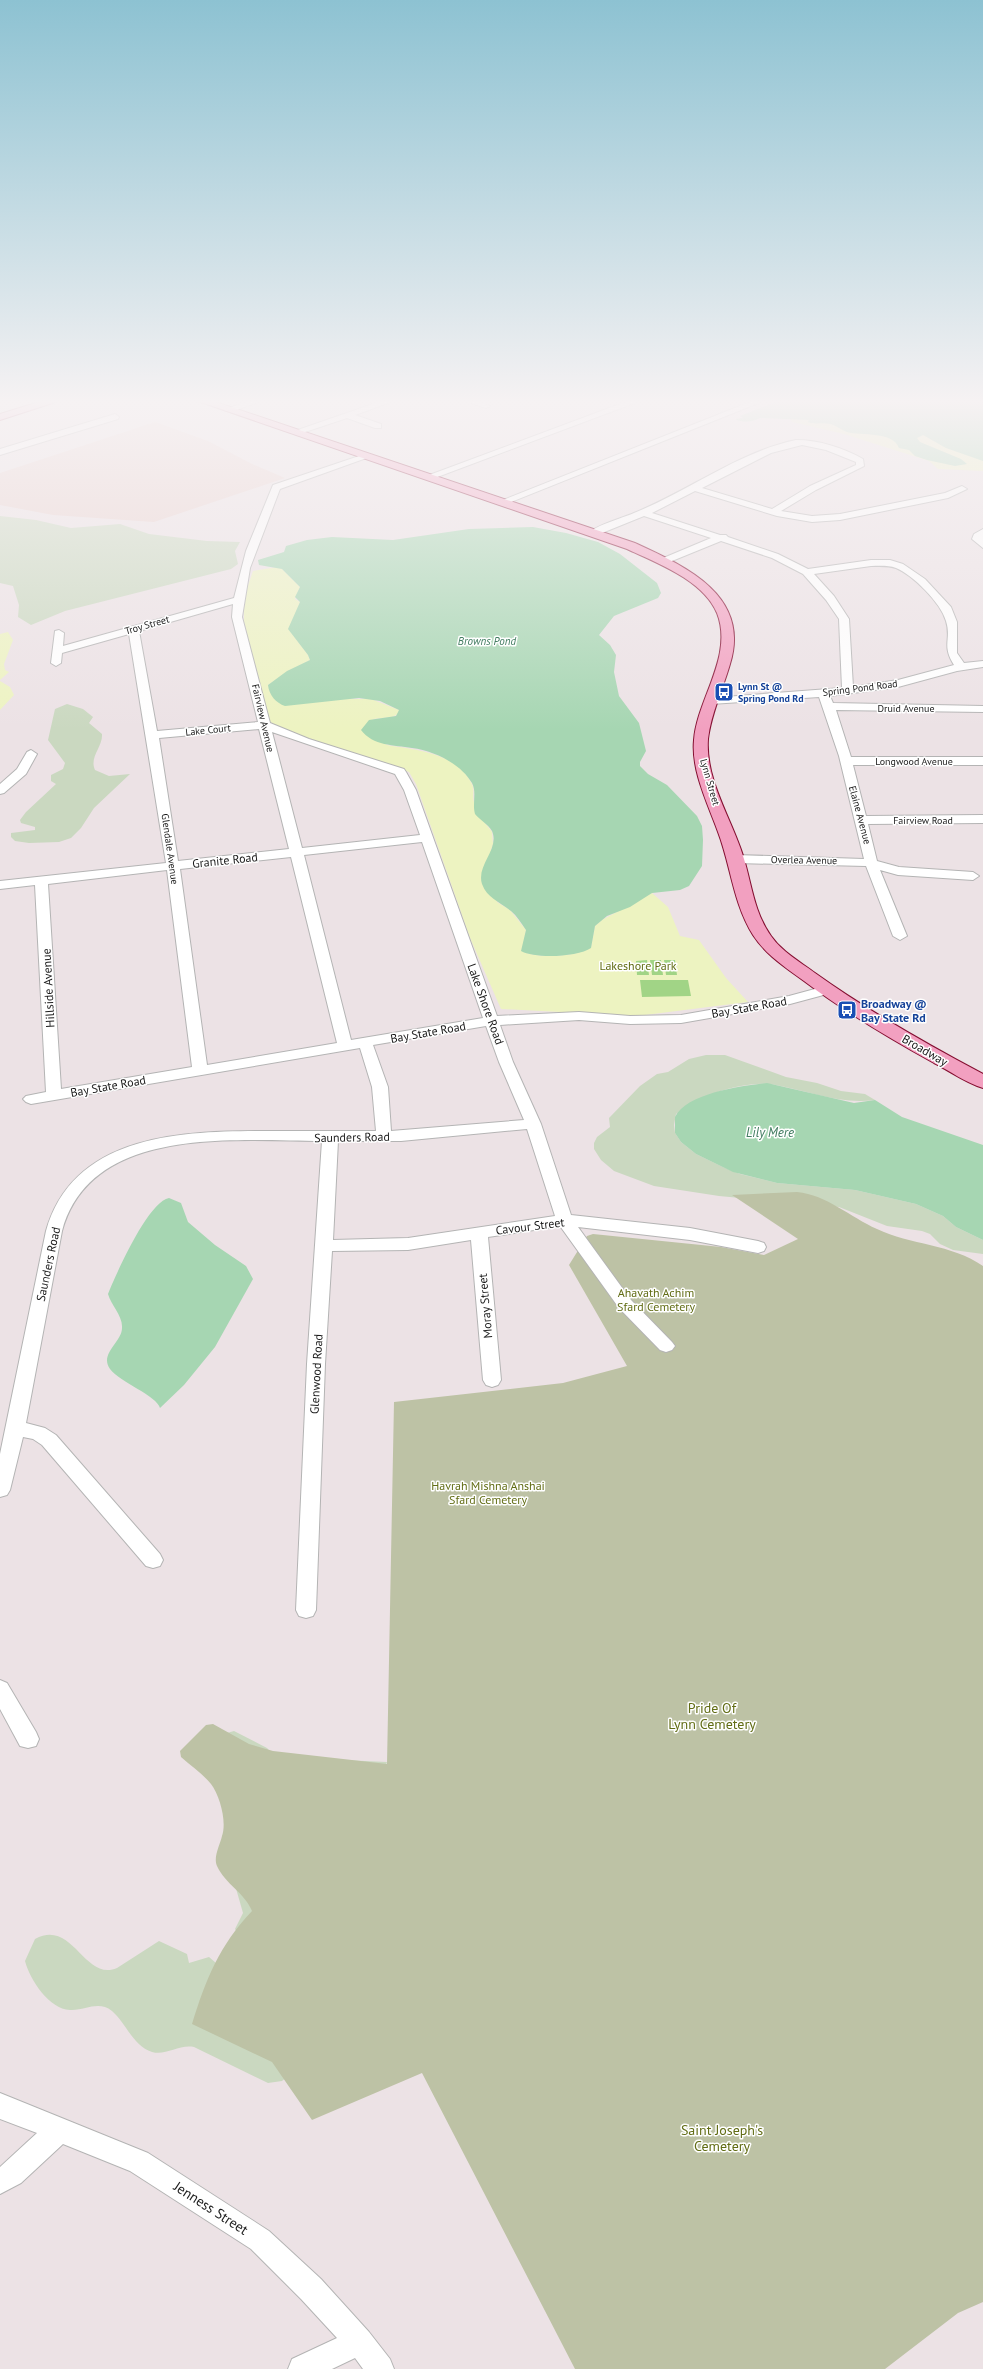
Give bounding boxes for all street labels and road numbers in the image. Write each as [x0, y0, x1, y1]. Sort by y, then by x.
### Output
street label: Troy Street [123, 612, 171, 638]
street label: Spring Pond Road [822, 677, 898, 699]
street label: Fairview Avenue [249, 683, 277, 753]
street label: Druid Avenue [878, 702, 934, 715]
street label: Lake Court [185, 721, 232, 739]
street label: Longwood Avenue [875, 755, 953, 768]
street label: Lynn Street [697, 757, 723, 807]
street label: Elaine Avenue [846, 784, 874, 846]
street label: Glendale Avenue [159, 813, 181, 885]
street label: Fairview Road [893, 814, 953, 827]
street label: Granite Road [191, 849, 259, 871]
street label: Overlea Avenue [771, 853, 837, 867]
street label: Hillside Avenue [38, 948, 58, 1028]
street label: Lake Shore Road [464, 962, 508, 1046]
street label: Bay State Road [710, 993, 788, 1021]
street label: Bay State Road [389, 1018, 467, 1046]
street label: Broadway [899, 1031, 951, 1069]
street label: Bay State Road [69, 1072, 147, 1100]
street label: Saunders Road [314, 1129, 390, 1145]
street label: Cavour Street [495, 1214, 565, 1238]
street label: Saunders Road [33, 1225, 63, 1303]
street label: Moray Street [475, 1273, 495, 1339]
street label: Glenwood Road [306, 1334, 326, 1414]
street label: Jenness Street [170, 2177, 252, 2239]

